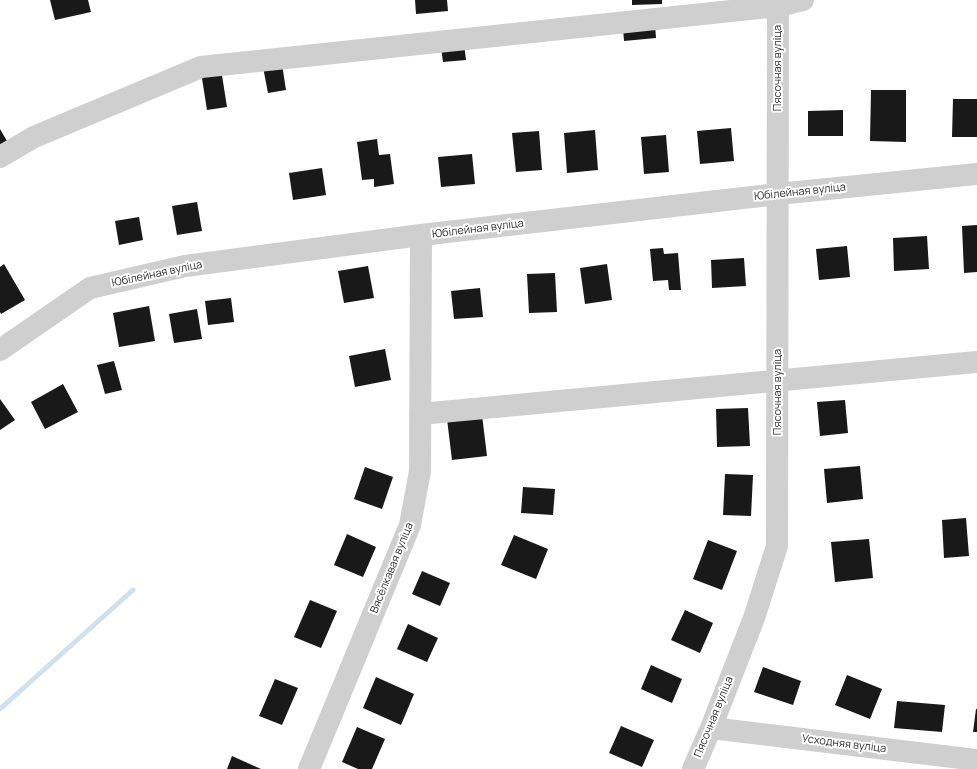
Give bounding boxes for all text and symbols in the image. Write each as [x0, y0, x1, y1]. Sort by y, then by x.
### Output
street label: Пясочная вуліца [771, 25, 785, 111]
street label: Юбілейная вуліца [753, 181, 847, 203]
street label: Юбілейная вуліца [431, 217, 525, 241]
street label: Юбілейная вуліца [111, 258, 203, 290]
street label: Пясочная вуліца [771, 349, 785, 435]
street label: Вясёлкавая вуліца [368, 521, 416, 615]
street label: Пясочная вуліца [692, 675, 736, 759]
street label: Усходняя вуліца [801, 732, 887, 756]

